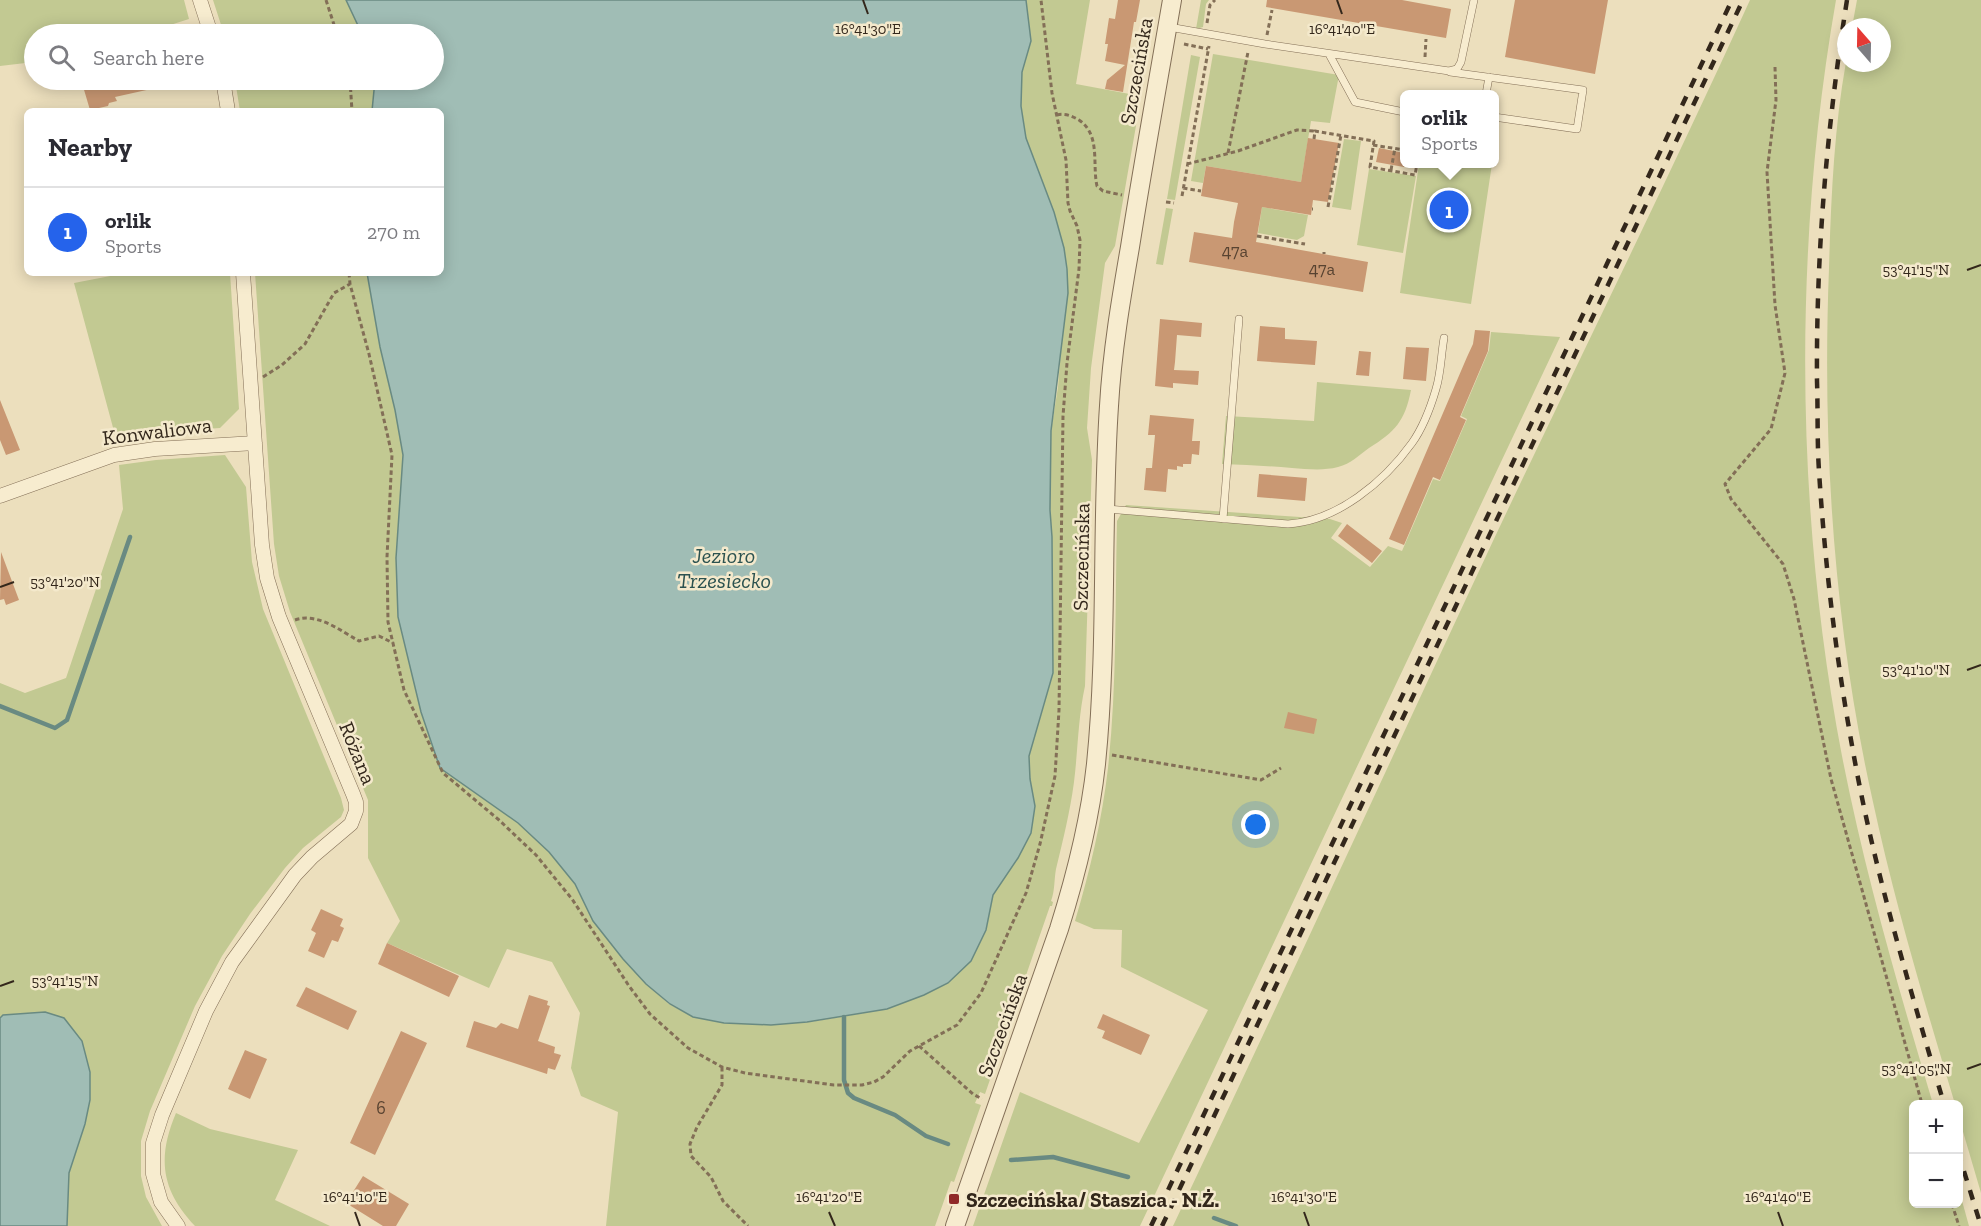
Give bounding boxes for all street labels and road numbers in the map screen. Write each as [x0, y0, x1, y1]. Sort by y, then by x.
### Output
street label: Szczecińska [1114, 16, 1158, 126]
street label: Konwaliowa [101, 412, 213, 450]
street label: Szczecińska [1068, 503, 1094, 611]
street label: Różana [334, 718, 382, 788]
street label: Szczecińska [972, 970, 1032, 1080]

